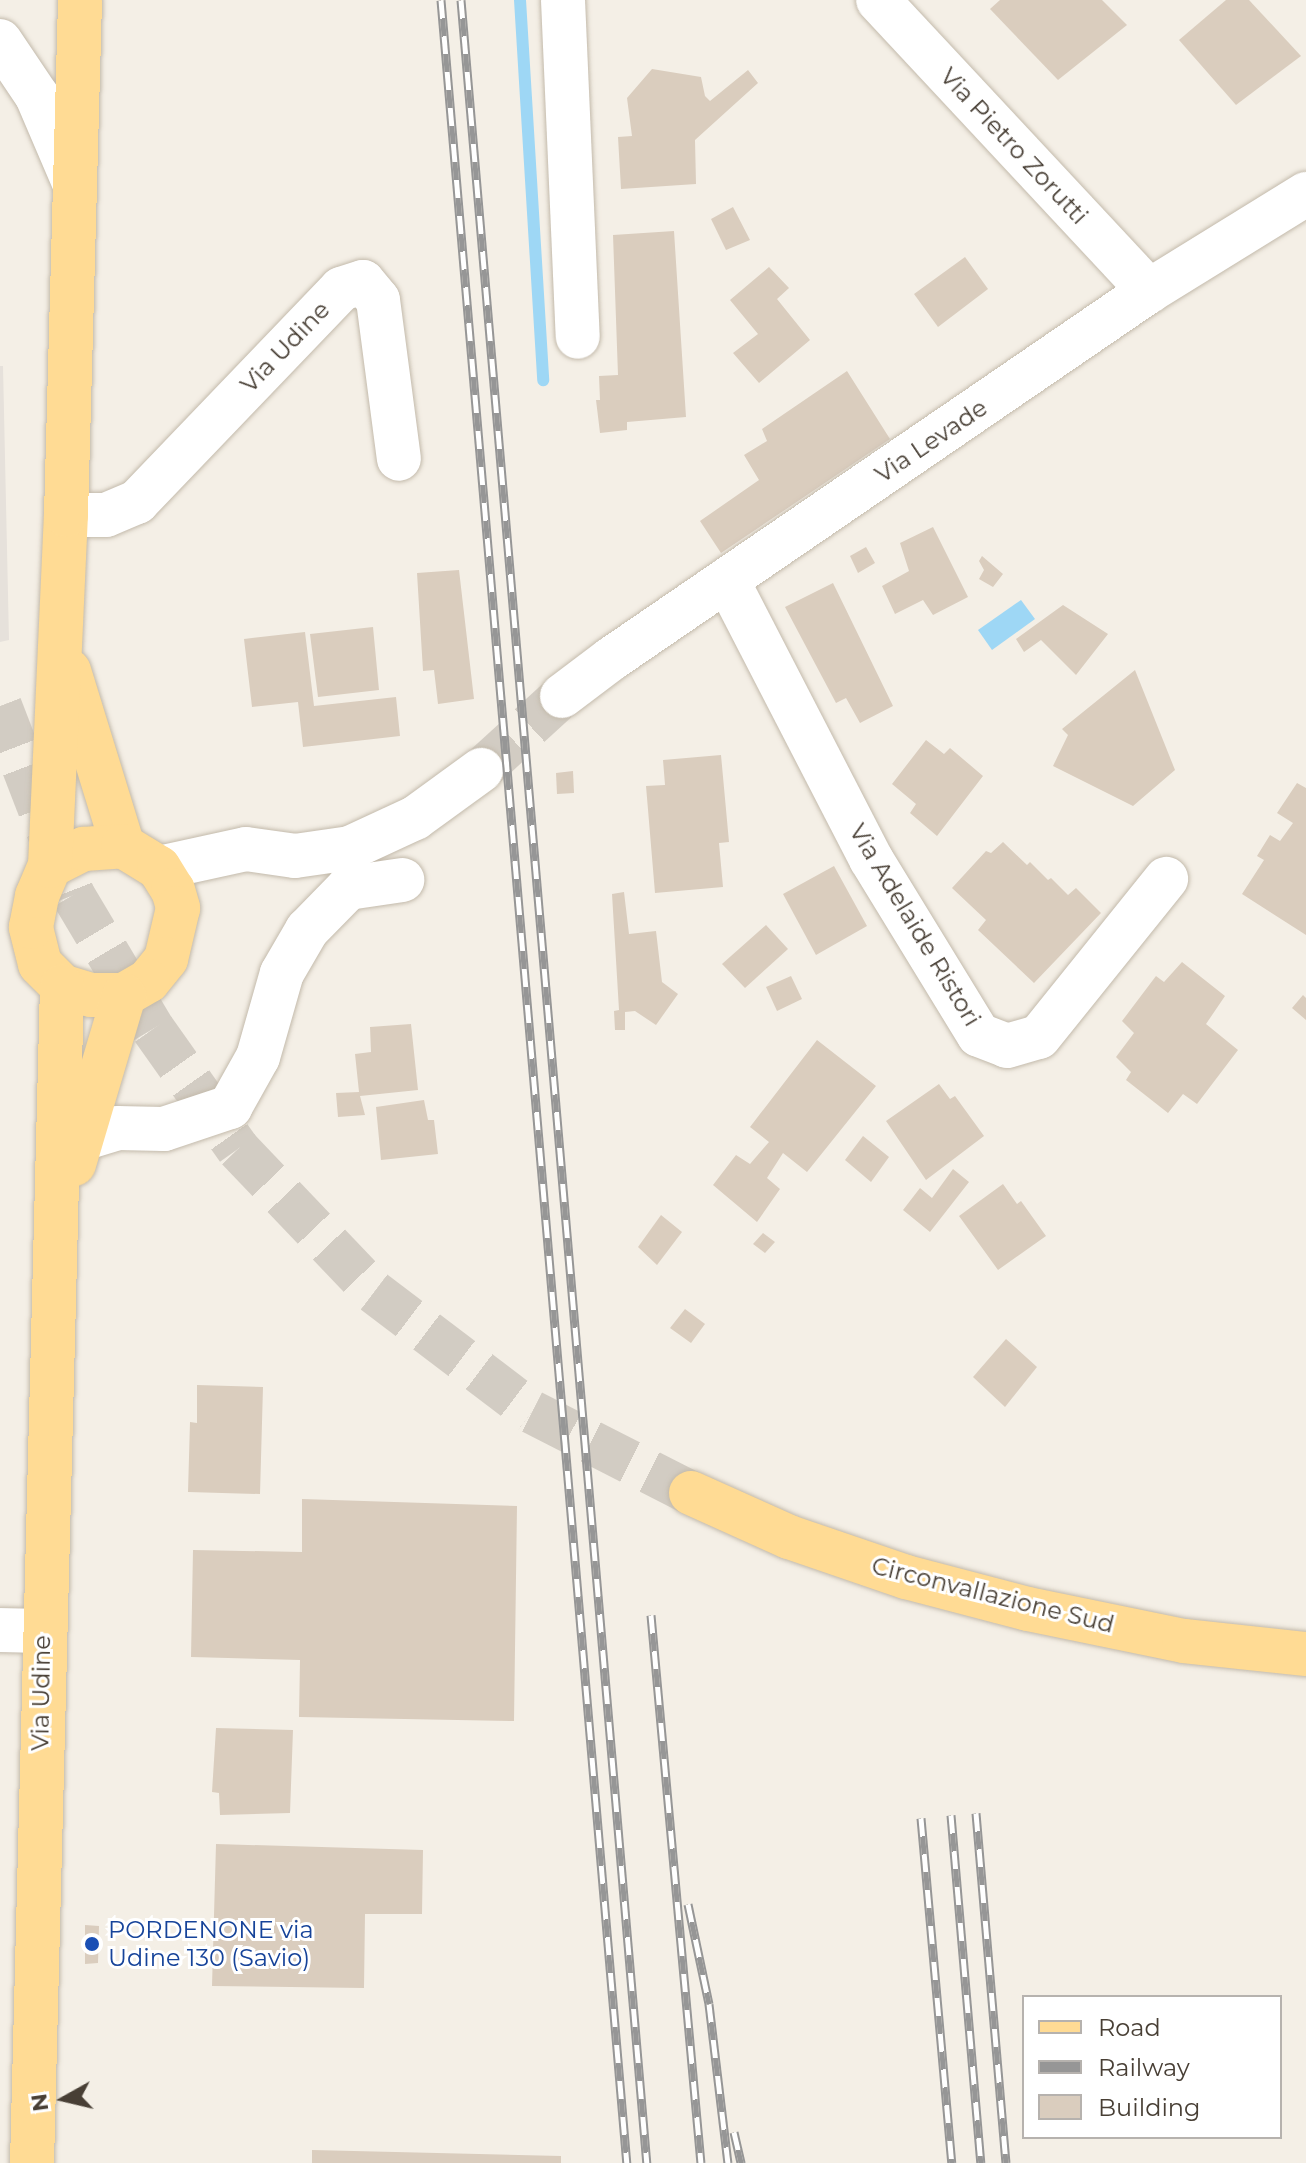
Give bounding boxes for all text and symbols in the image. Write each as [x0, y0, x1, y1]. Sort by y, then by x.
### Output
street label: Via Pietro Zorutti [934, 62, 1094, 230]
street label: Via Udine [234, 295, 336, 399]
street label: Via Levade [870, 393, 992, 489]
street label: Via Adelaide Ristori [843, 819, 987, 1031]
street label: Circonvallazione Sud [869, 1551, 1117, 1639]
street label: Via Udine [26, 1635, 56, 1751]
place label: PORDENONE via Udine 130 (Savio) [108, 1916, 314, 1972]
marker: PORDENONE via Udine 130 (Savio) [83, 1935, 101, 1953]
legend [1022, 1995, 1282, 2139]
text: Road [1098, 2013, 1161, 2042]
text: Railway [1098, 2053, 1190, 2082]
north arrow [24, 2059, 104, 2139]
text: N [25, 2092, 54, 2113]
text: Building [1098, 2093, 1201, 2122]

